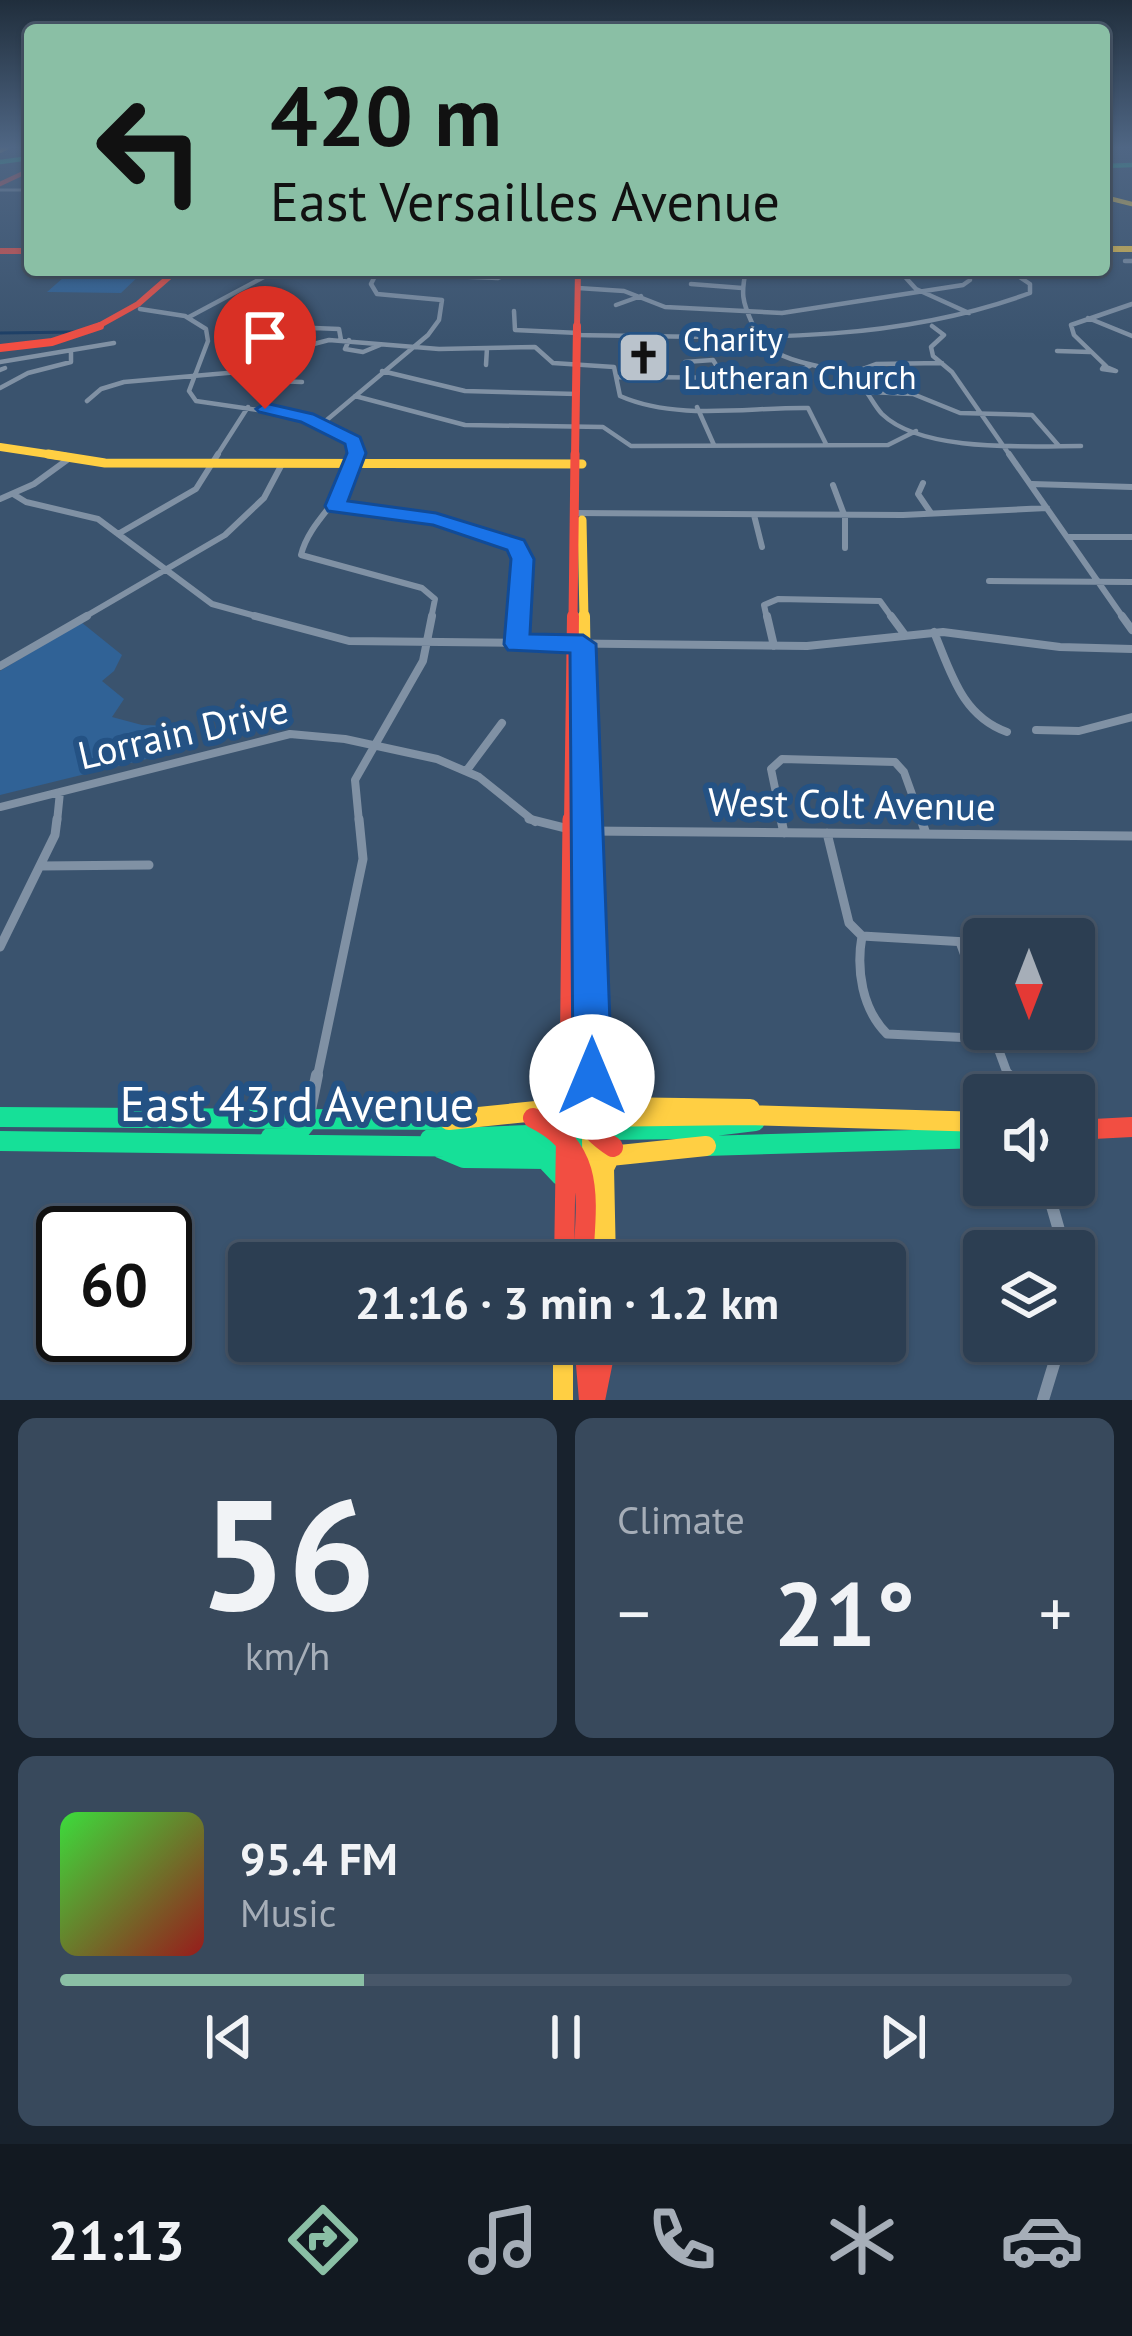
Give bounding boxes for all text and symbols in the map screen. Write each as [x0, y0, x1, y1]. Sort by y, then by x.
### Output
text: 420 m [270, 60, 502, 169]
icon: left [72, 72, 228, 228]
text: East Versailles Avenue [270, 166, 780, 236]
pin [214, 286, 316, 409]
icon: arrive [232, 304, 298, 370]
place label: Charity Lutheran Church [683, 317, 916, 398]
church icon: Charity Lutheran Church [616, 330, 672, 386]
street label: Lorrain Drive [73, 683, 293, 780]
street label: West Colt Avenue [708, 775, 996, 832]
north arrow [963, 918, 1095, 1050]
map controls [963, 918, 1095, 1362]
position arrow [529, 1014, 655, 1140]
street label: East 43rd Avenue [120, 1072, 474, 1134]
button: sound [963, 1074, 1095, 1206]
speed limit sign: 60 [36, 1206, 192, 1362]
button: layers [963, 1230, 1095, 1362]
text: 21:16 · 3 min · 1.2 km [355, 1273, 779, 1331]
text: 56 [199, 1451, 376, 1653]
text: Climate [617, 1494, 745, 1545]
text: 21° [774, 1554, 915, 1671]
text: − [617, 1570, 650, 1655]
text: + [1039, 1570, 1072, 1655]
text: km/h [245, 1630, 330, 1681]
text: 95.4 FM [240, 1829, 398, 1887]
text: Music [240, 1887, 336, 1938]
icon: previous [196, 2004, 262, 2070]
icon: pause [533, 2004, 599, 2070]
icon: next [870, 2004, 936, 2070]
icon: directions [281, 2198, 365, 2282]
icon: music [461, 2198, 545, 2282]
icon: phone [640, 2198, 724, 2282]
icon: climate [820, 2198, 904, 2282]
icon: car [1000, 2198, 1084, 2282]
text: 21:13 [48, 2205, 185, 2275]

